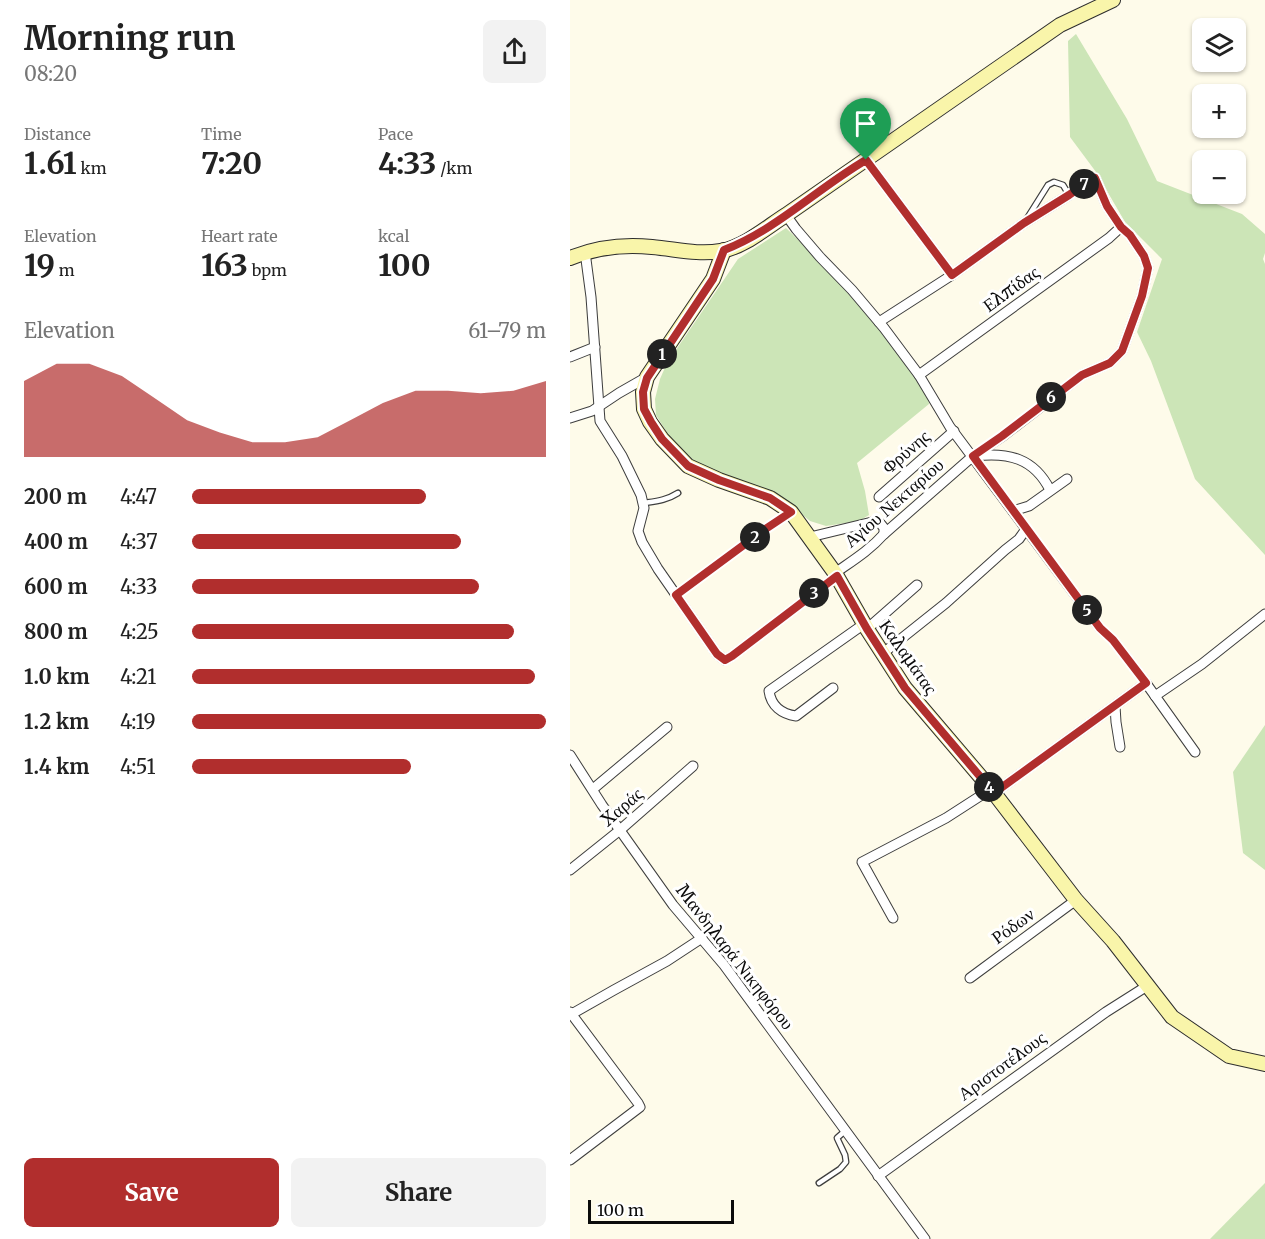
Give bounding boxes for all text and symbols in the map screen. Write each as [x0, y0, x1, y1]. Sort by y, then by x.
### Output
text: Morning run [24, 18, 235, 59]
map controls [1192, 18, 1246, 204]
button: layers [1192, 18, 1246, 72]
button: share [483, 20, 546, 83]
text: 08:20 [24, 61, 77, 86]
button: + [1192, 84, 1246, 138]
pin [840, 98, 891, 160]
icon: arrive [849, 107, 882, 140]
text: Distance [24, 124, 91, 144]
text: Time [201, 124, 242, 144]
text: Pace [378, 124, 413, 144]
text: 1.61 [24, 144, 77, 182]
text: 7:20 [201, 144, 262, 182]
text: 4:33 [378, 144, 436, 182]
button: − [1192, 150, 1246, 204]
text: km [77, 158, 107, 178]
text: /km [436, 158, 472, 178]
pin: 7 [1069, 169, 1099, 199]
text: 7 [1079, 174, 1089, 194]
text: Elevation [24, 226, 97, 246]
text: Heart rate [201, 226, 278, 246]
text: kcal [378, 226, 409, 246]
text: 19 [24, 246, 55, 284]
text: 163 [201, 246, 248, 284]
text: 100 [378, 246, 431, 284]
text: m [55, 260, 75, 280]
text: bpm [248, 260, 287, 280]
street label: Ελπίδας [978, 260, 1043, 317]
text: Elevation [24, 318, 115, 343]
text: 61–79 m [468, 318, 546, 343]
pin: 1 [647, 339, 677, 369]
text: 1 [658, 344, 666, 364]
pin: 6 [1036, 382, 1066, 412]
text: 6 [1046, 387, 1056, 407]
street label: Φρύνης [877, 425, 934, 479]
street label: Αγίου Νεκταρίου [839, 453, 948, 552]
text: 200 m [24, 484, 87, 509]
text: 4:47 [120, 484, 157, 509]
pin: 2 [740, 522, 770, 552]
text: 2 [750, 527, 760, 547]
text: 400 m [24, 529, 88, 554]
text: 4:37 [120, 529, 158, 554]
text: 600 m [24, 574, 88, 599]
text: 4:33 [120, 574, 158, 599]
pin: 3 [799, 578, 829, 608]
text: 3 [809, 583, 819, 603]
pin: 5 [1072, 595, 1102, 625]
text: 5 [1082, 600, 1092, 620]
street label: Καλαμάτας [874, 615, 943, 699]
text: 800 m [24, 619, 88, 644]
text: 4:25 [120, 619, 159, 644]
text: 1.0 km [24, 664, 90, 689]
text: 4:21 [120, 664, 156, 689]
text: 1.2 km [24, 709, 89, 734]
text: 4:19 [120, 709, 156, 734]
text: 1.4 km [24, 754, 89, 779]
text: 4:51 [120, 754, 155, 779]
pin: 4 [974, 772, 1004, 802]
text: 4 [984, 777, 994, 797]
street label: Χαράς [596, 782, 647, 831]
street label: Μανδηλαρά Νικηφόρου [671, 879, 799, 1034]
street label: Ρόδων [987, 902, 1039, 949]
street label: Αριστοτέλους [953, 1026, 1050, 1105]
button: Save [24, 1158, 279, 1227]
button: Share [291, 1158, 546, 1227]
scale bar [588, 1197, 734, 1224]
text: 100 m [597, 1200, 644, 1220]

